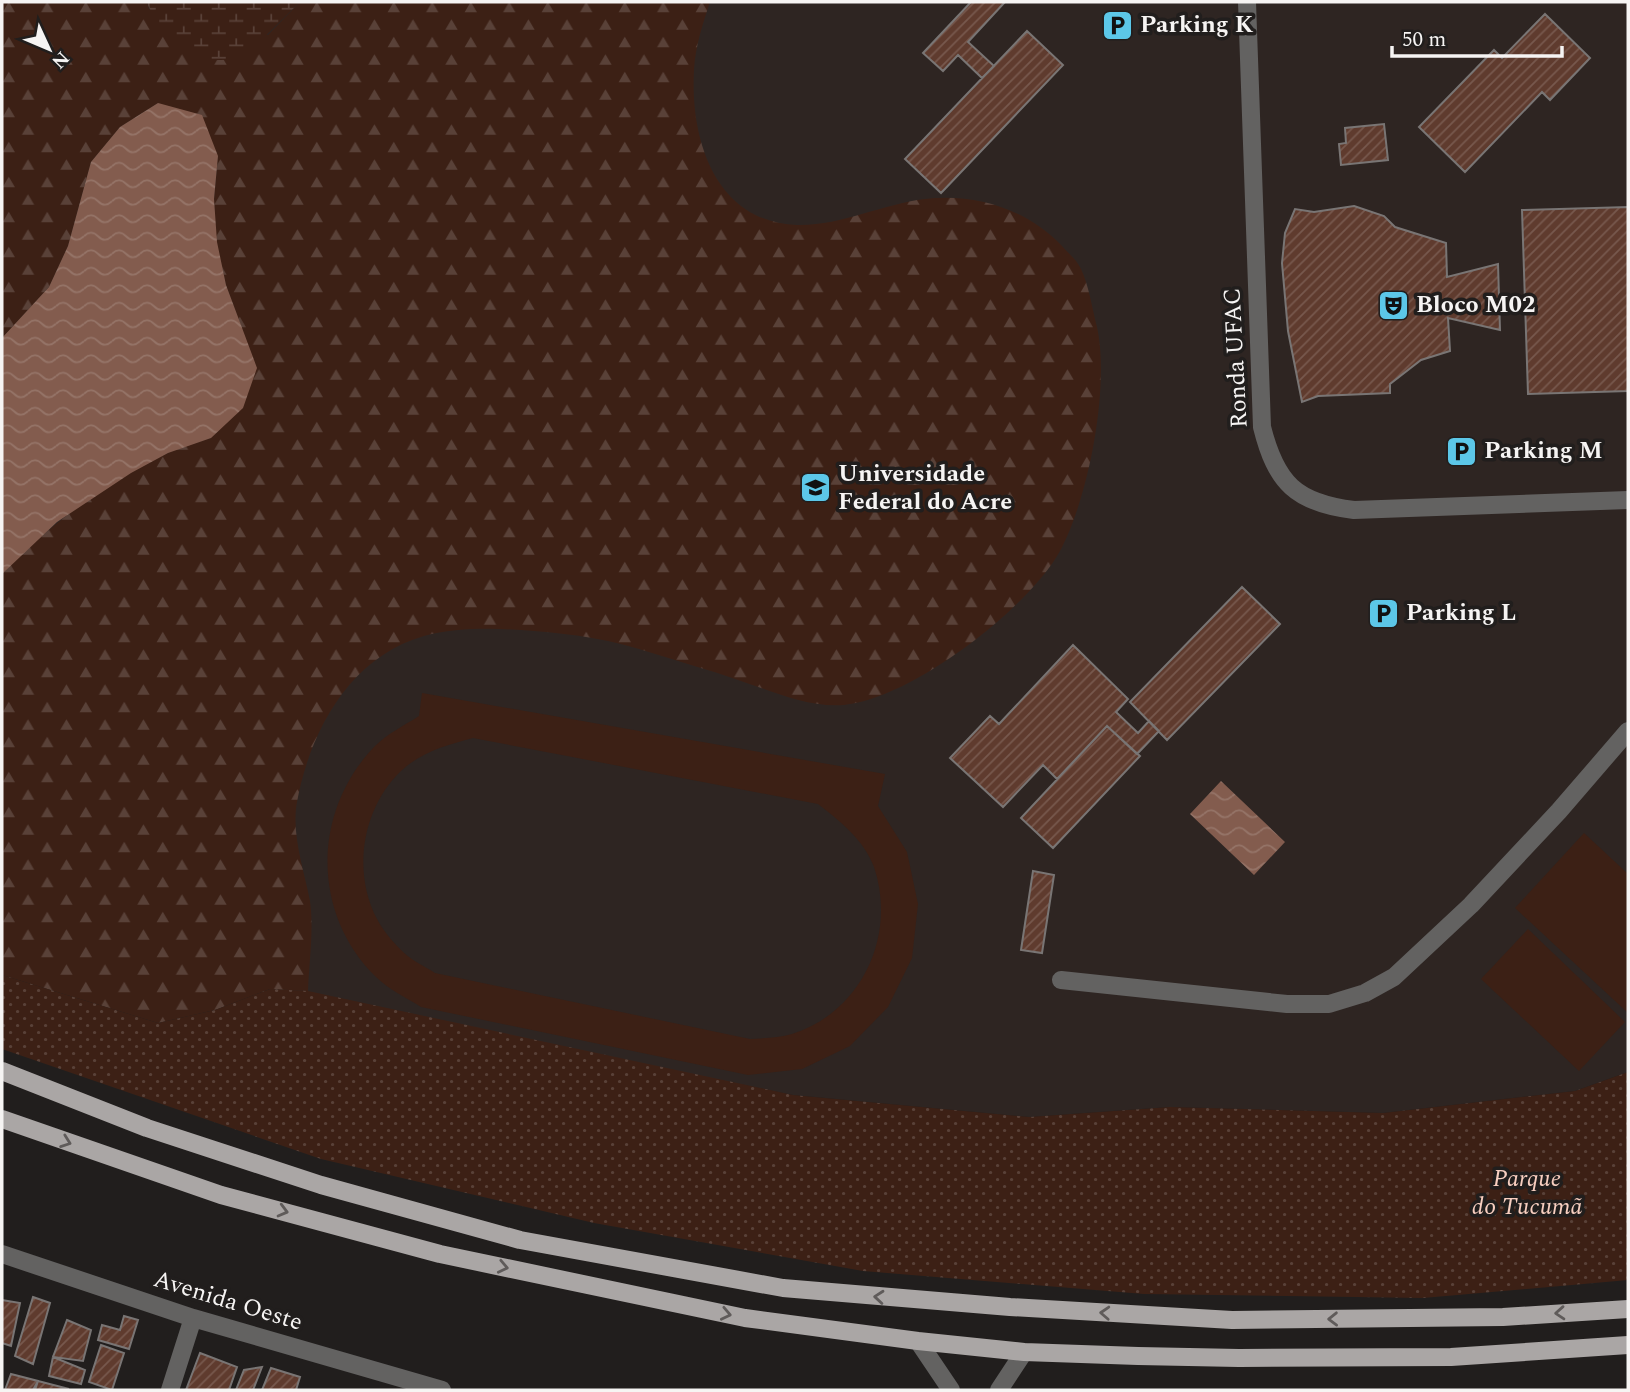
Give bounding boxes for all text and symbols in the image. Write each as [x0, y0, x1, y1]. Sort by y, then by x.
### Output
place label: Parking K [1140, 7, 1254, 43]
parking icon: Parking K [1100, 8, 1134, 42]
north arrow [14, 14, 84, 84]
scale bar [1392, 14, 1562, 58]
text: 50 m [1402, 24, 1446, 56]
text: N [44, 44, 76, 75]
street label: Ronda UFAC [1214, 287, 1258, 429]
place label: Bloco M02 [1416, 287, 1536, 323]
theatre icon: Bloco M02 [1376, 288, 1410, 322]
place label: Parking M [1484, 433, 1603, 469]
parking icon: Parking M [1444, 434, 1478, 468]
place label: Universidade Federal do Acre [838, 456, 1012, 520]
school or university icon: Universidade Federal do Acre [798, 471, 832, 505]
place label: Parking L [1406, 595, 1516, 631]
parking icon: Parking L [1366, 596, 1400, 630]
one-way arrow [59, 1134, 72, 1148]
park label: Parque do Tucumã [1472, 1161, 1582, 1225]
one-way arrow [276, 1203, 288, 1218]
one-way arrow [497, 1259, 509, 1274]
street label: Avenida Oeste [149, 1261, 307, 1341]
one-way arrow [873, 1289, 884, 1304]
one-way arrow [720, 1305, 732, 1320]
one-way arrow [1100, 1305, 1111, 1320]
one-way arrow [1554, 1305, 1565, 1320]
one-way arrow [1327, 1311, 1338, 1327]

